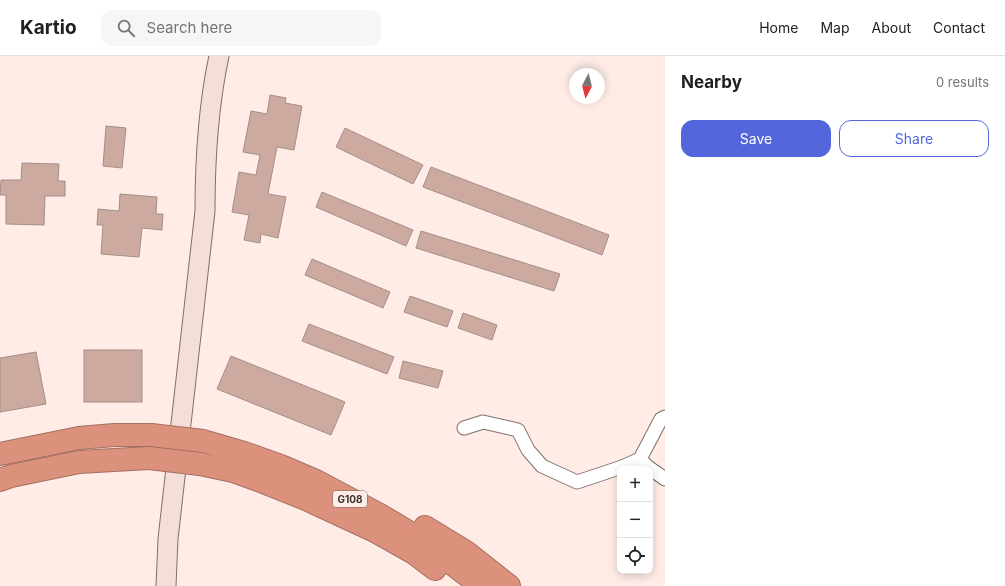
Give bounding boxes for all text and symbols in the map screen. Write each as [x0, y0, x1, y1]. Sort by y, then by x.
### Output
search box [101, 10, 381, 46]
text: Kartio [20, 16, 77, 39]
icon: search [115, 17, 137, 39]
text: Search here [147, 18, 232, 37]
text: Home [759, 19, 798, 36]
text: Map [820, 19, 850, 36]
text: About [872, 19, 911, 36]
text: Contact [933, 19, 985, 36]
north arrow [569, 68, 605, 104]
text: Nearby [681, 72, 742, 92]
text: 0 results [936, 74, 989, 90]
button: Save [681, 120, 831, 157]
button: Share [839, 120, 989, 157]
map controls [617, 466, 653, 574]
button: + [617, 466, 653, 502]
road number: G108 [333, 491, 367, 507]
button: − [617, 502, 653, 538]
button: locate [617, 538, 653, 574]

